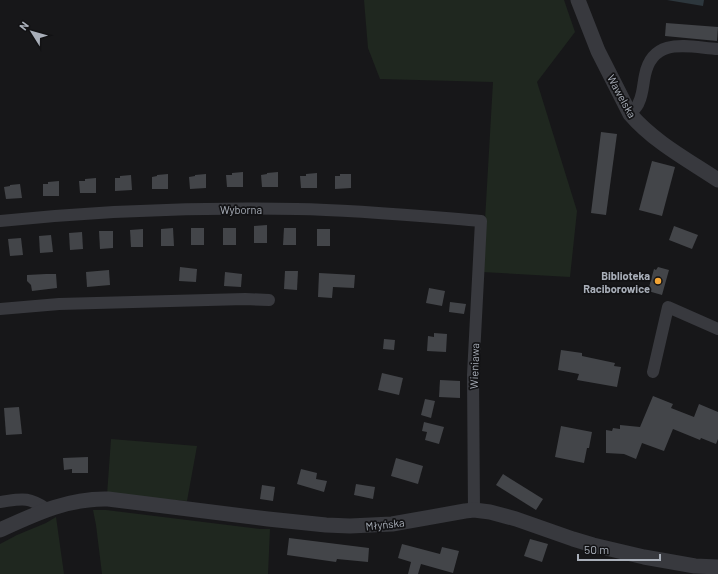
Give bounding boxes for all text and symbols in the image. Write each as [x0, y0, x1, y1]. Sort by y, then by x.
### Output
north arrow [12, 12, 52, 52]
text: N [16, 19, 31, 33]
street label: Wawelska [605, 72, 639, 120]
street label: Wyborna [220, 203, 262, 216]
place label: Biblioteka Raciborowice [583, 269, 650, 295]
marker: Biblioteka Raciborowice [653, 276, 663, 286]
street label: Wieniawa [467, 343, 481, 389]
street label: Młyńska [365, 515, 405, 533]
scale bar [578, 536, 660, 562]
text: 50 m [584, 542, 609, 556]

